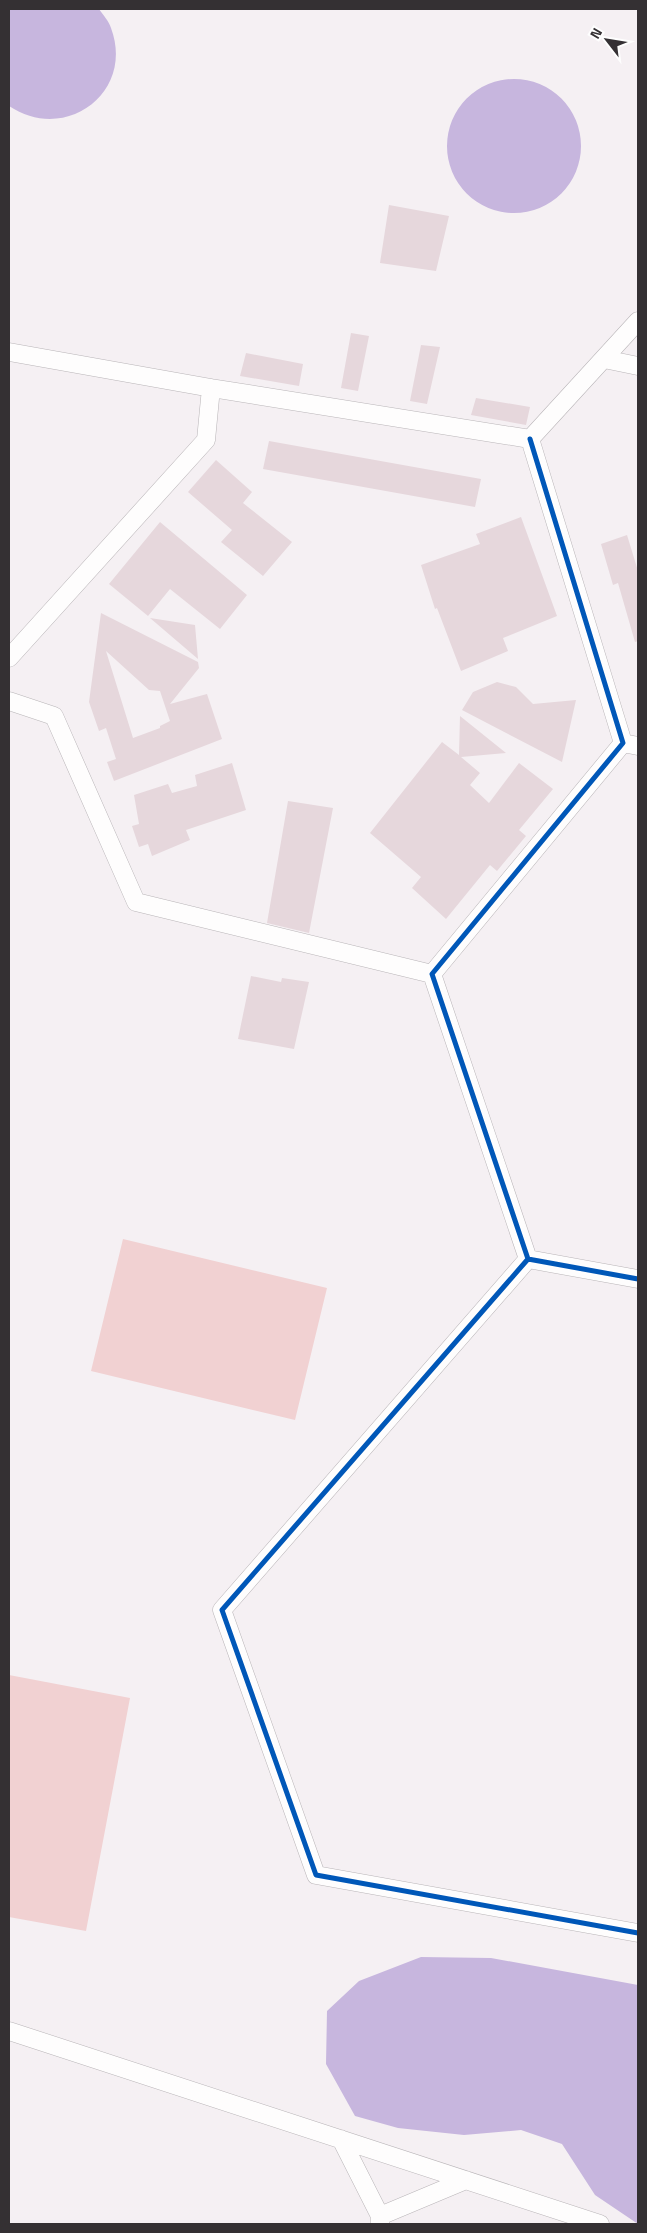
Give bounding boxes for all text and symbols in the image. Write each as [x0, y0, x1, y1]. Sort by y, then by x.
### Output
north arrow [582, 15, 632, 65]
text: N [584, 23, 607, 43]

